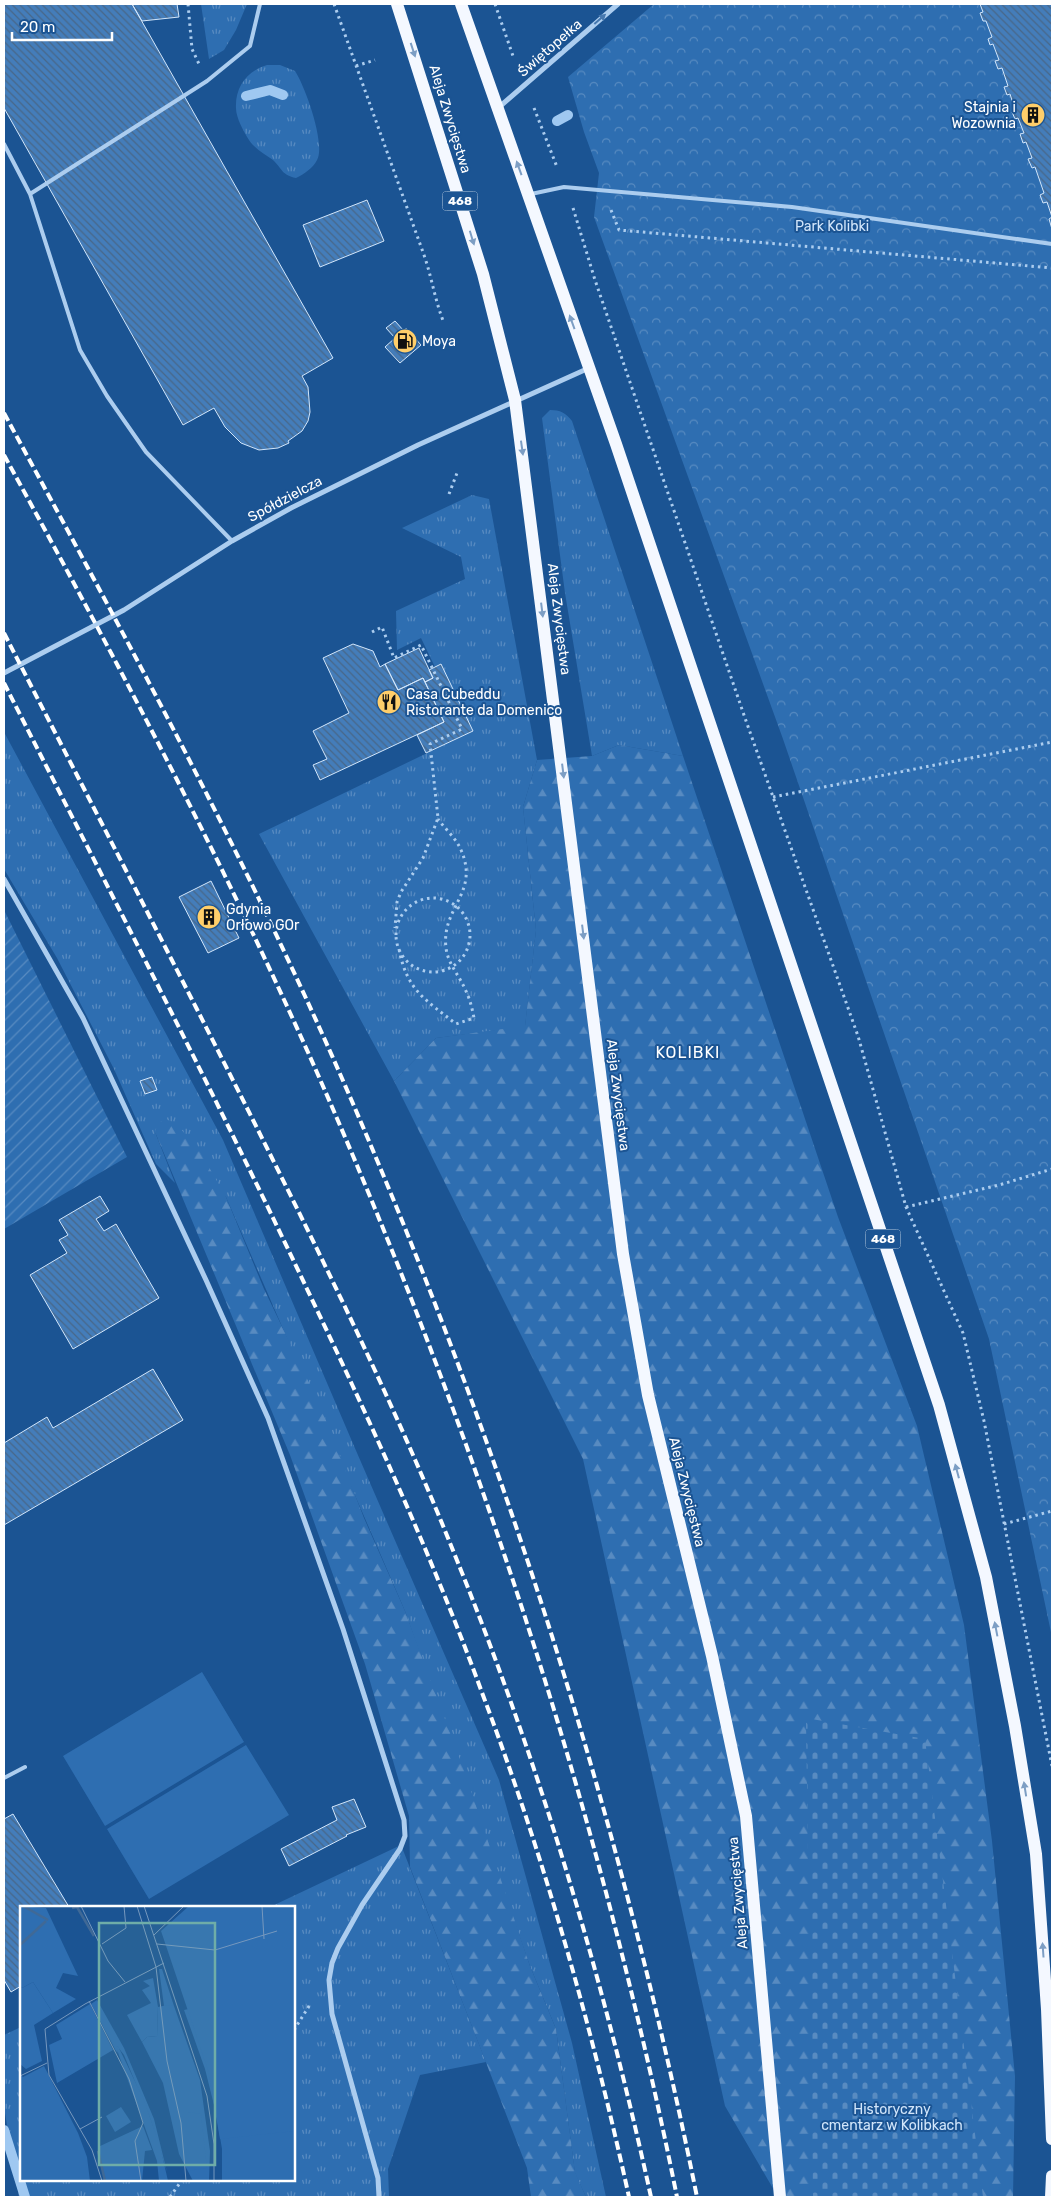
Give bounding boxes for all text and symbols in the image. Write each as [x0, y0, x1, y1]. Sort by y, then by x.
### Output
scale bar [12, 10, 112, 42]
one-way arrow [594, 13, 606, 25]
street label: Świętopełka [514, 15, 586, 80]
text: 20 m [20, 18, 55, 36]
one-way arrow [409, 43, 417, 58]
street label: Aleja Zwycięstwa [425, 63, 475, 175]
place label: Stajnia i Wozownia [951, 99, 1016, 132]
building icon: Stajnia i Wozownia [1020, 102, 1046, 128]
one-way arrow [515, 160, 523, 175]
road number: 468 [442, 192, 478, 210]
park label: Park Kolibki [795, 218, 869, 235]
one-way arrow [469, 231, 476, 246]
one-way arrow [568, 314, 575, 329]
fuel station icon: Moya [392, 328, 418, 354]
place label: Moya [422, 333, 456, 350]
one-way arrow [518, 441, 526, 457]
street label: Spółdzielcza [245, 472, 325, 526]
street label: Aleja Zwycięstwa [544, 562, 574, 676]
one-way arrow [539, 602, 547, 618]
place label: Casa Cubeddu Ristorante da Domenico [406, 686, 562, 719]
restaurant icon: Casa Cubeddu Ristorante da Domenico [376, 689, 402, 715]
one-way arrow [559, 763, 567, 779]
place label: Gdynia Orłowo GOr [226, 901, 300, 934]
building icon: Gdynia Orłowo GOr [196, 904, 222, 930]
one-way arrow [579, 924, 587, 940]
street label: Aleja Zwycięstwa [603, 1038, 633, 1152]
district label: KOLIBKI [656, 1043, 720, 1062]
road number: 468 [866, 1230, 900, 1248]
street label: Aleja Zwycięstwa [665, 1435, 709, 1549]
one-way arrow [953, 1464, 961, 1479]
one-way arrow [992, 1621, 1000, 1637]
one-way arrow [1021, 1781, 1029, 1797]
street label: Aleja Zwycięstwa [725, 1836, 751, 1950]
inset map [20, 1906, 295, 2181]
one-way arrow [1038, 1942, 1046, 1958]
park label: Historyczny cmentarz w Kolibkach [821, 2101, 963, 2134]

